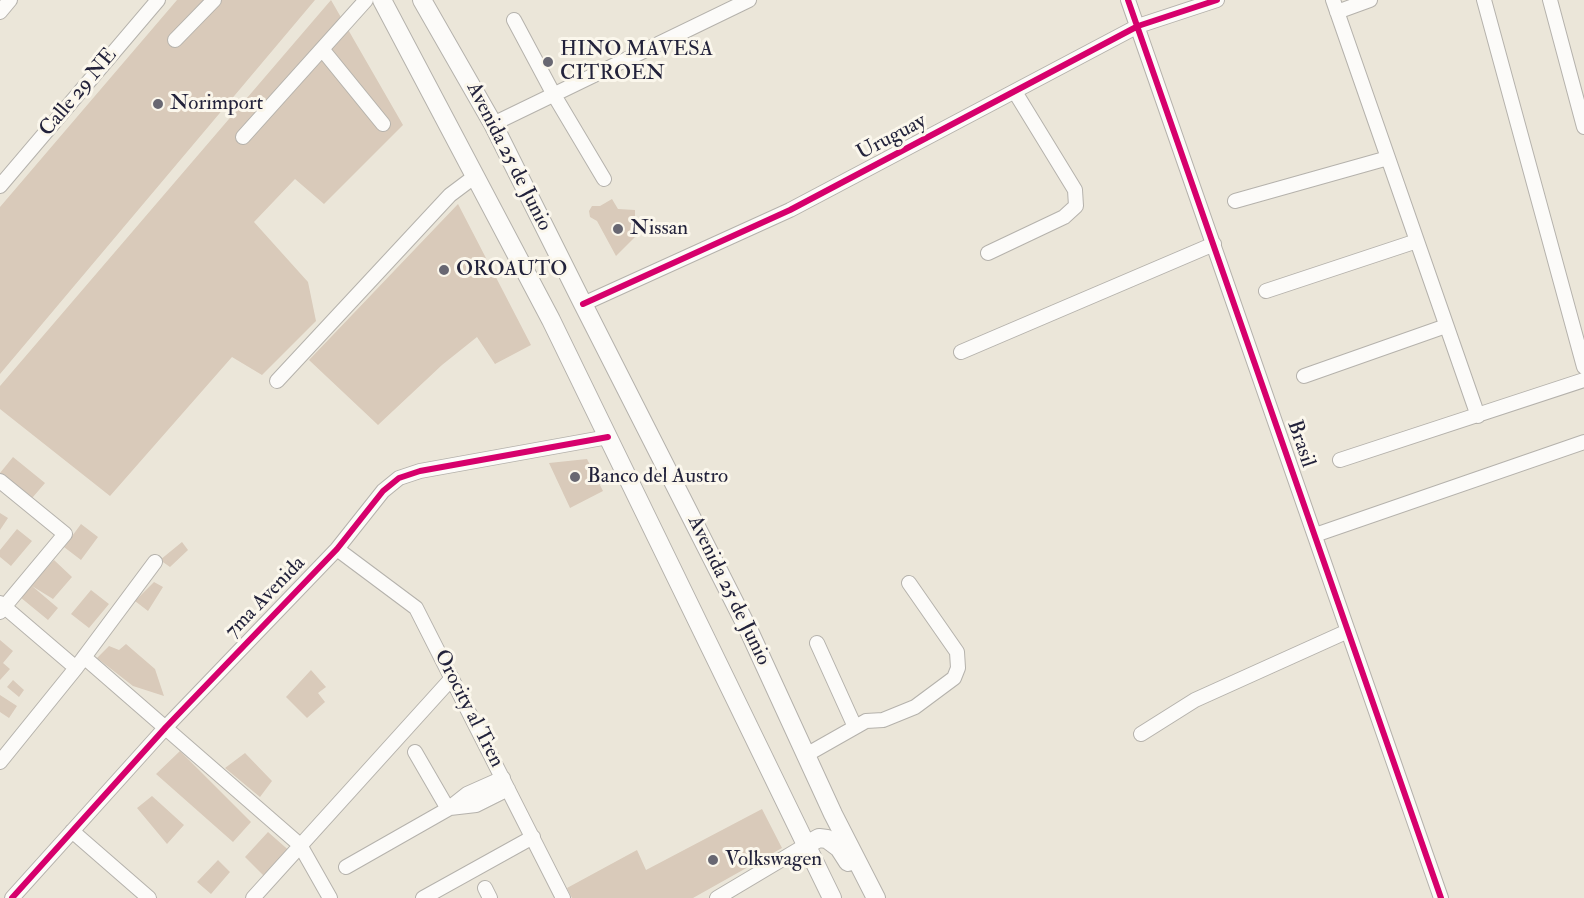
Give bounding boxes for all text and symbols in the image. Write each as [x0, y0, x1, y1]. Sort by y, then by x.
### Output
place label: HINO MAVESA CITROEN [560, 37, 713, 87]
street label: Calle 29 NE [35, 44, 123, 142]
marker: HINO MAVESA CITROEN [541, 55, 555, 69]
street label: Avenida 25 de Junio [460, 79, 556, 235]
place label: Norimport [170, 91, 263, 117]
marker: Norimport [151, 97, 165, 111]
street label: Uruguay [853, 109, 931, 167]
place label: Nissan [630, 216, 688, 242]
marker: Nissan [611, 222, 625, 236]
place label: OROAUTO [456, 257, 567, 283]
marker: OROAUTO [437, 263, 451, 277]
street label: Brasil [1280, 417, 1320, 471]
place label: Banco del Austro [587, 464, 728, 490]
marker: Banco del Austro [568, 470, 582, 484]
street label: Avenida 25 de Junio [681, 512, 775, 670]
street label: 7ma Avenida [221, 552, 311, 644]
street label: Orocity al Tren [428, 646, 508, 772]
place label: Volkswagen [725, 847, 822, 873]
marker: Volkswagen [706, 853, 720, 867]

